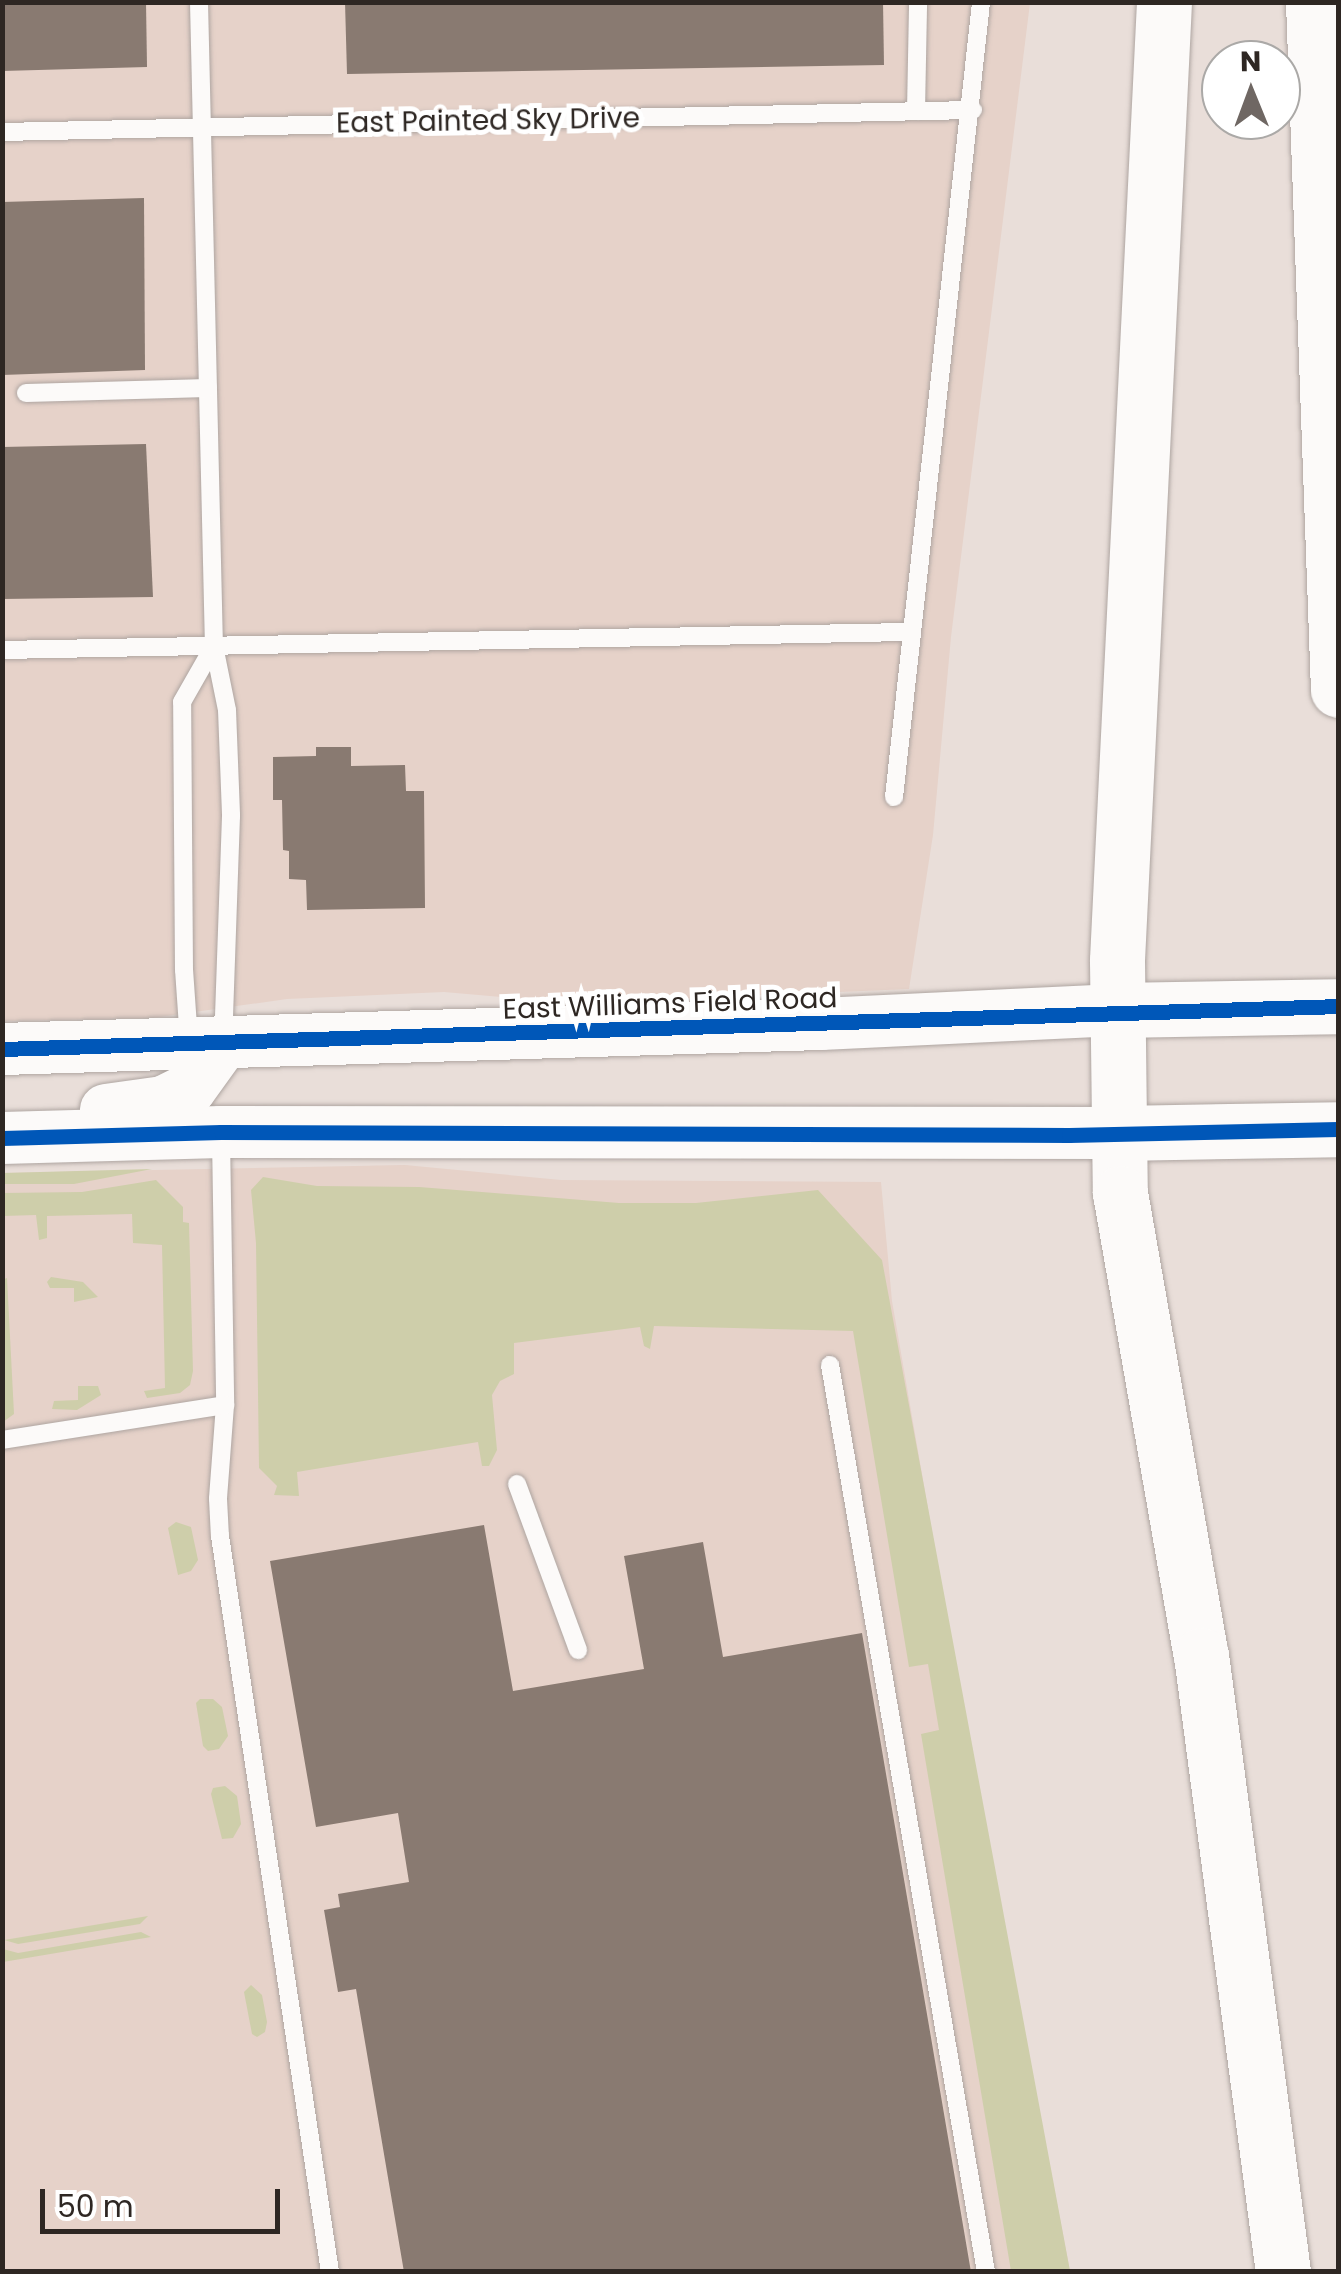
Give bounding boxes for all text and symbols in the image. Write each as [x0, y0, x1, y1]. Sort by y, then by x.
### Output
north arrow [1201, 40, 1301, 140]
text: N [1240, 42, 1261, 81]
street label: East Painted Sky Drive [336, 102, 640, 140]
street label: East Williams Field Road [502, 981, 838, 1027]
scale bar [45, 2169, 285, 2231]
text: 50 m [57, 2185, 134, 2228]

